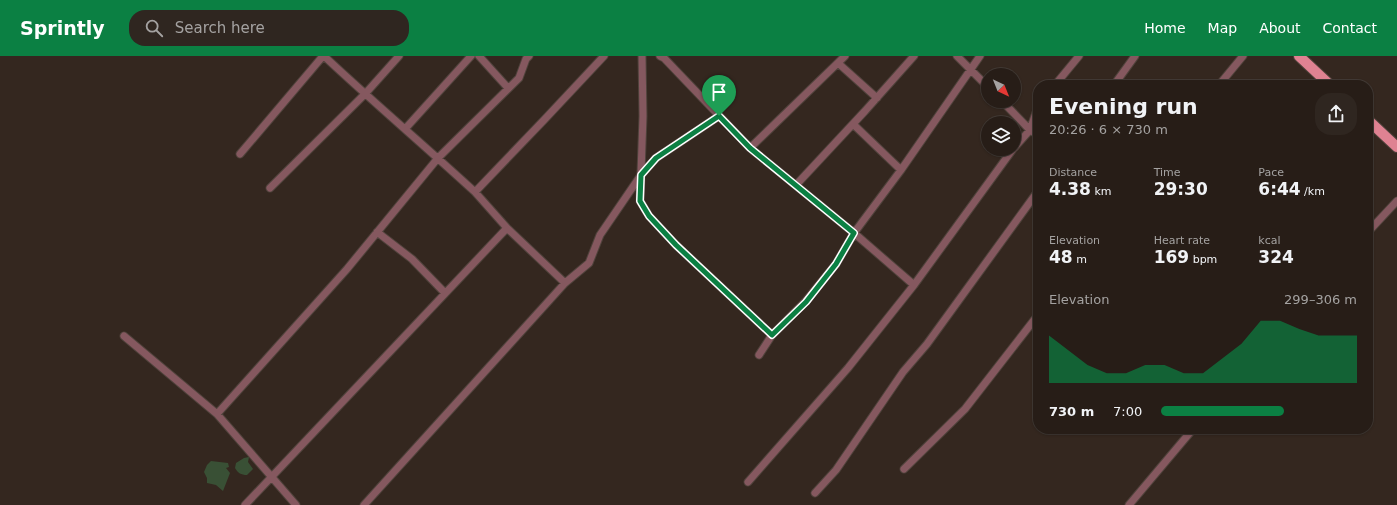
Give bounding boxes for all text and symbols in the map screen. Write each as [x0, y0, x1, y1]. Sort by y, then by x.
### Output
search box [129, 10, 409, 46]
text: Sprintly [20, 17, 105, 39]
icon: search [143, 17, 165, 39]
text: Search here [175, 19, 265, 37]
text: Home [1144, 20, 1186, 36]
text: Map [1208, 20, 1237, 36]
text: About [1259, 20, 1301, 36]
text: Contact [1323, 20, 1377, 36]
north arrow [981, 68, 1021, 108]
map controls [981, 68, 1021, 156]
pin [702, 75, 736, 116]
icon: arrive [708, 81, 730, 103]
button: share [1315, 93, 1357, 135]
text: Evening run [1049, 94, 1198, 119]
button: layers [981, 116, 1021, 156]
text: 20:26 · 6 × 730 m [1049, 122, 1168, 137]
text: Distance [1049, 166, 1097, 179]
text: Time [1154, 166, 1181, 179]
text: Pace [1258, 166, 1284, 179]
text: 4.38 [1049, 179, 1091, 199]
text: 29:30 [1154, 179, 1208, 199]
text: 6:44 [1258, 179, 1301, 199]
text: km [1091, 185, 1112, 198]
text: /km [1301, 185, 1325, 198]
text: Elevation [1049, 234, 1100, 247]
text: Heart rate [1154, 234, 1210, 247]
text: kcal [1258, 234, 1281, 247]
text: 48 [1049, 247, 1073, 267]
text: 169 [1154, 247, 1189, 267]
text: 324 [1258, 247, 1294, 267]
text: m [1073, 253, 1087, 266]
text: bpm [1189, 253, 1217, 266]
text: Elevation [1049, 292, 1109, 307]
text: 299–306 m [1284, 292, 1357, 307]
text: 730 m [1049, 404, 1094, 419]
text: 7:00 [1113, 404, 1142, 419]

